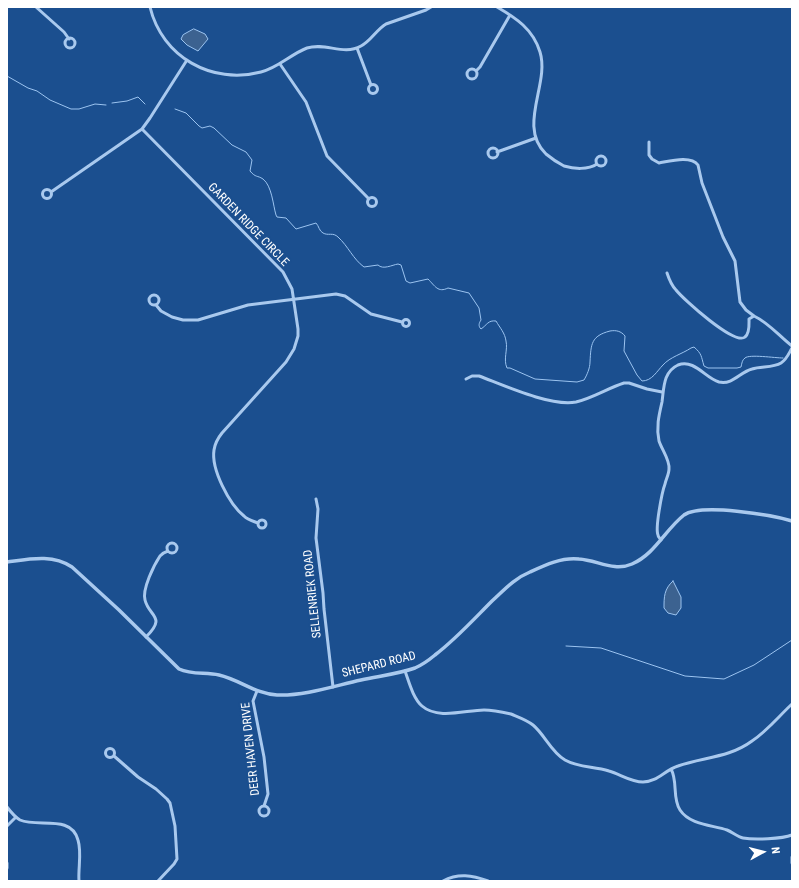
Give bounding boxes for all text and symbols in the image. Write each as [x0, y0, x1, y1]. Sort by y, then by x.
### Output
street label: GARDEN RIDGE CIRCLE [205, 180, 291, 270]
street label: SELLENRIEK ROAD [301, 549, 325, 639]
street label: SHEPARD ROAD [341, 649, 417, 681]
street label: DEER HAVEN DRIVE [239, 702, 263, 796]
north arrow [743, 832, 783, 872]
text: N [769, 846, 782, 855]

